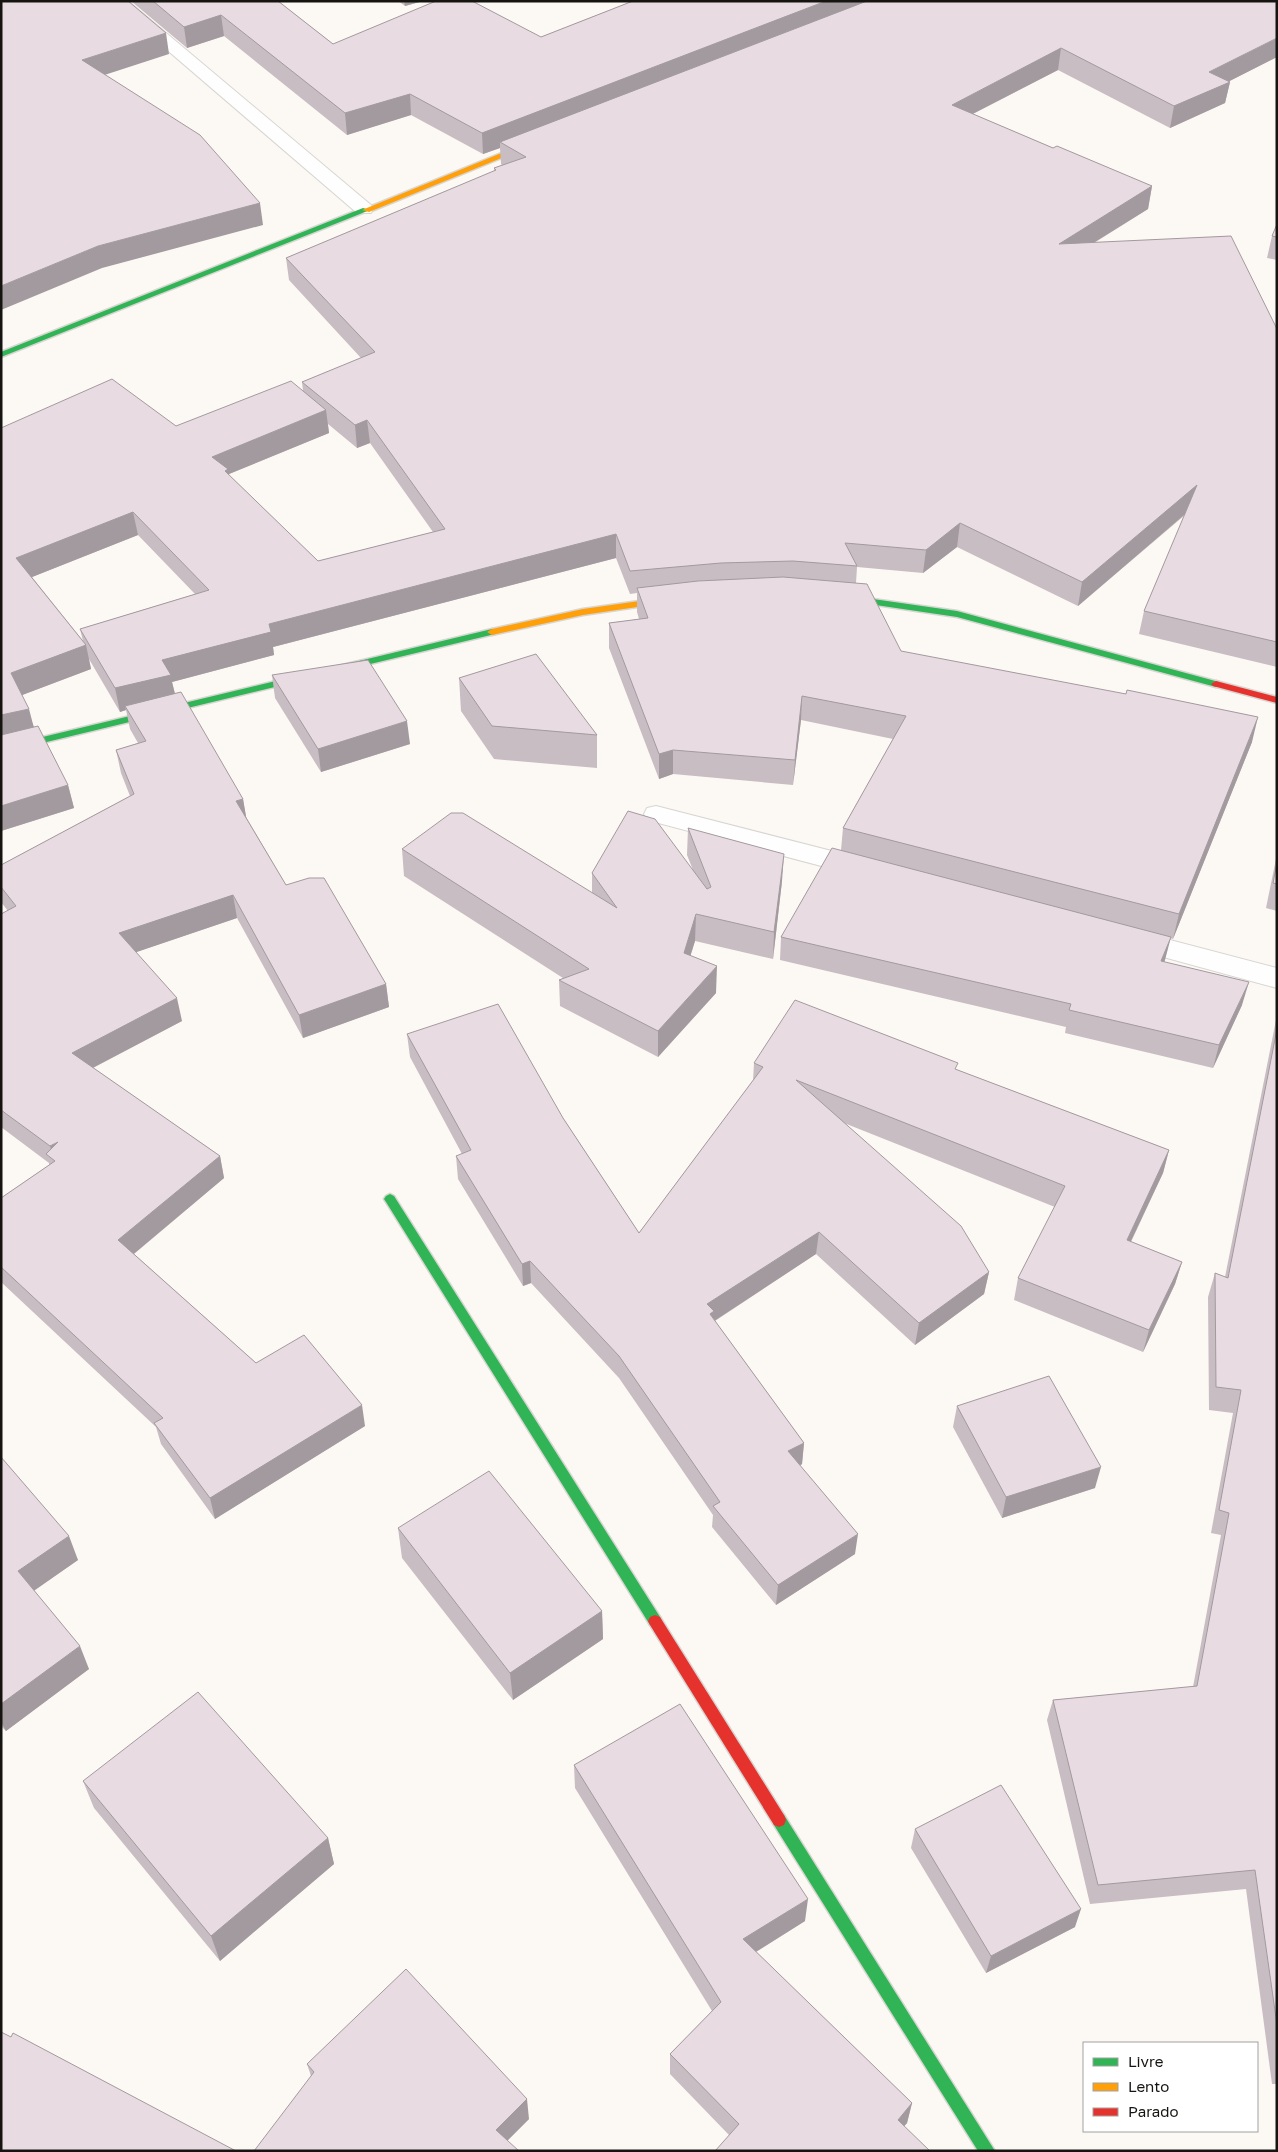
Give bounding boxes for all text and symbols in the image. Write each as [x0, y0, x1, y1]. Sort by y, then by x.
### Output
legend [1083, 2042, 1258, 2132]
text: Livre [1128, 2052, 1164, 2070]
text: Lento [1128, 2077, 1169, 2095]
text: Parado [1128, 2102, 1179, 2120]

